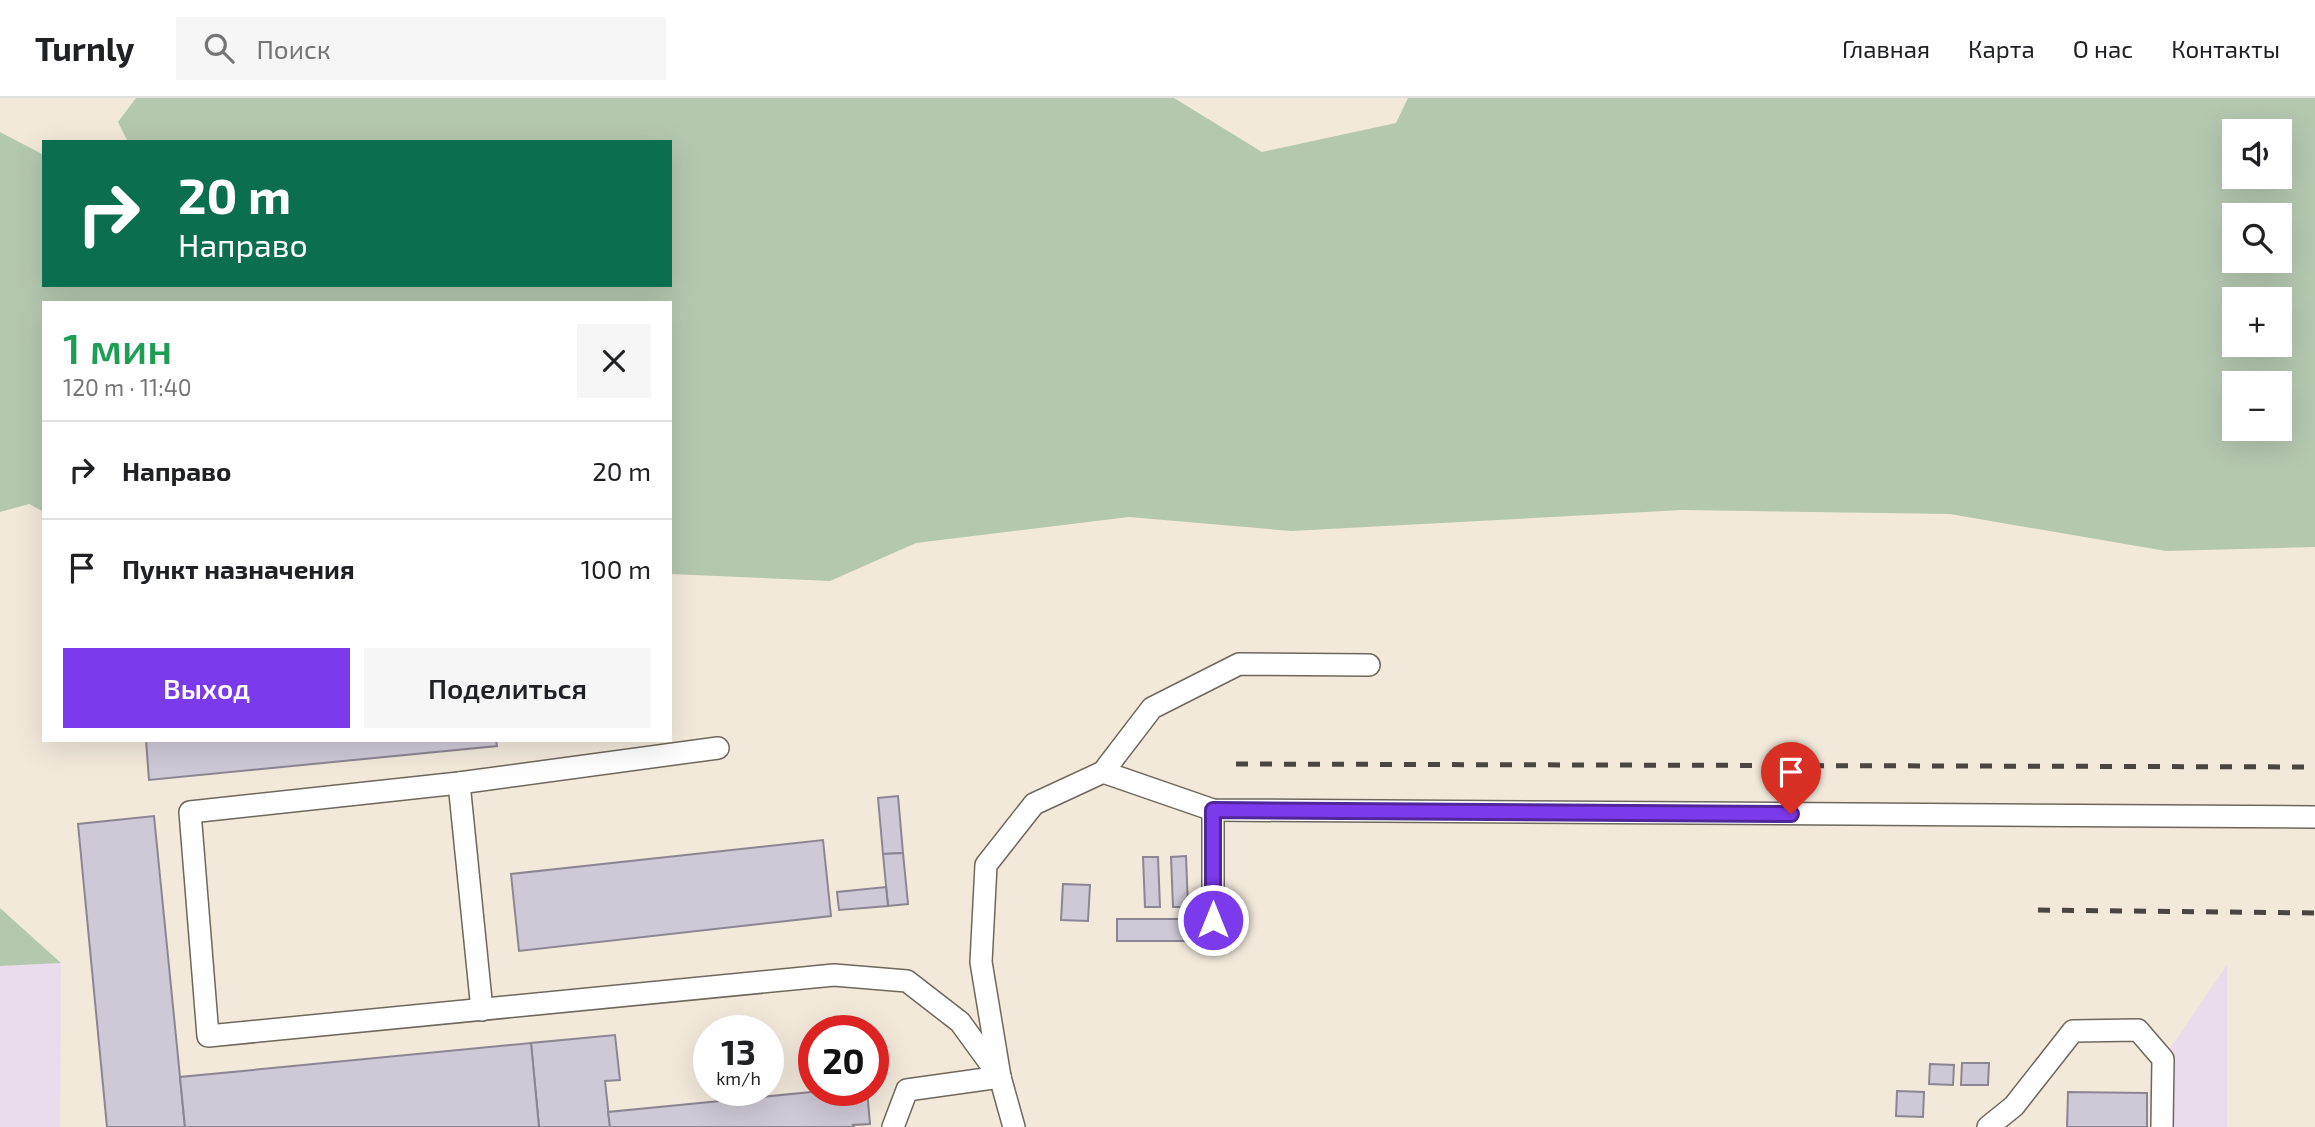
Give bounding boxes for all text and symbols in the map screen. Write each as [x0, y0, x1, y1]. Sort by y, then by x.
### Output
search box [176, 17, 666, 80]
text: Turnly [35, 28, 134, 68]
icon: search [200, 29, 238, 67]
text: Поиск [256, 33, 331, 64]
text: Главная [1842, 34, 1930, 63]
text: Карта [1968, 34, 2035, 63]
text: О нас [2073, 34, 2133, 63]
text: Контакты [2171, 34, 2280, 63]
map controls [2222, 119, 2292, 441]
button: sound [2222, 119, 2292, 189]
text: 20 m [178, 165, 291, 224]
icon: right [63, 168, 154, 259]
button: search [2222, 203, 2292, 273]
text: Направо [178, 225, 308, 263]
button: + [2222, 287, 2292, 357]
text: 1 мин [63, 322, 172, 372]
button: close [577, 324, 651, 398]
button: − [2222, 371, 2292, 441]
text: 120 m · 11:40 [63, 373, 192, 401]
icon: right [63, 451, 101, 489]
text: Направо [122, 455, 231, 486]
text: 20 m [592, 455, 651, 486]
icon: arrive [63, 549, 101, 587]
text: Пункт назначения [122, 553, 355, 584]
text: 100 m [581, 553, 651, 584]
button: Выход [63, 648, 350, 728]
button: Поделиться [364, 648, 651, 728]
pin [1761, 742, 1821, 814]
icon: arrive [1772, 753, 1810, 791]
position arrow [1176, 883, 1250, 957]
speed limit sign: 20 [798, 1015, 889, 1106]
text: 13 [721, 1030, 756, 1072]
text: km/h [716, 1067, 761, 1089]

